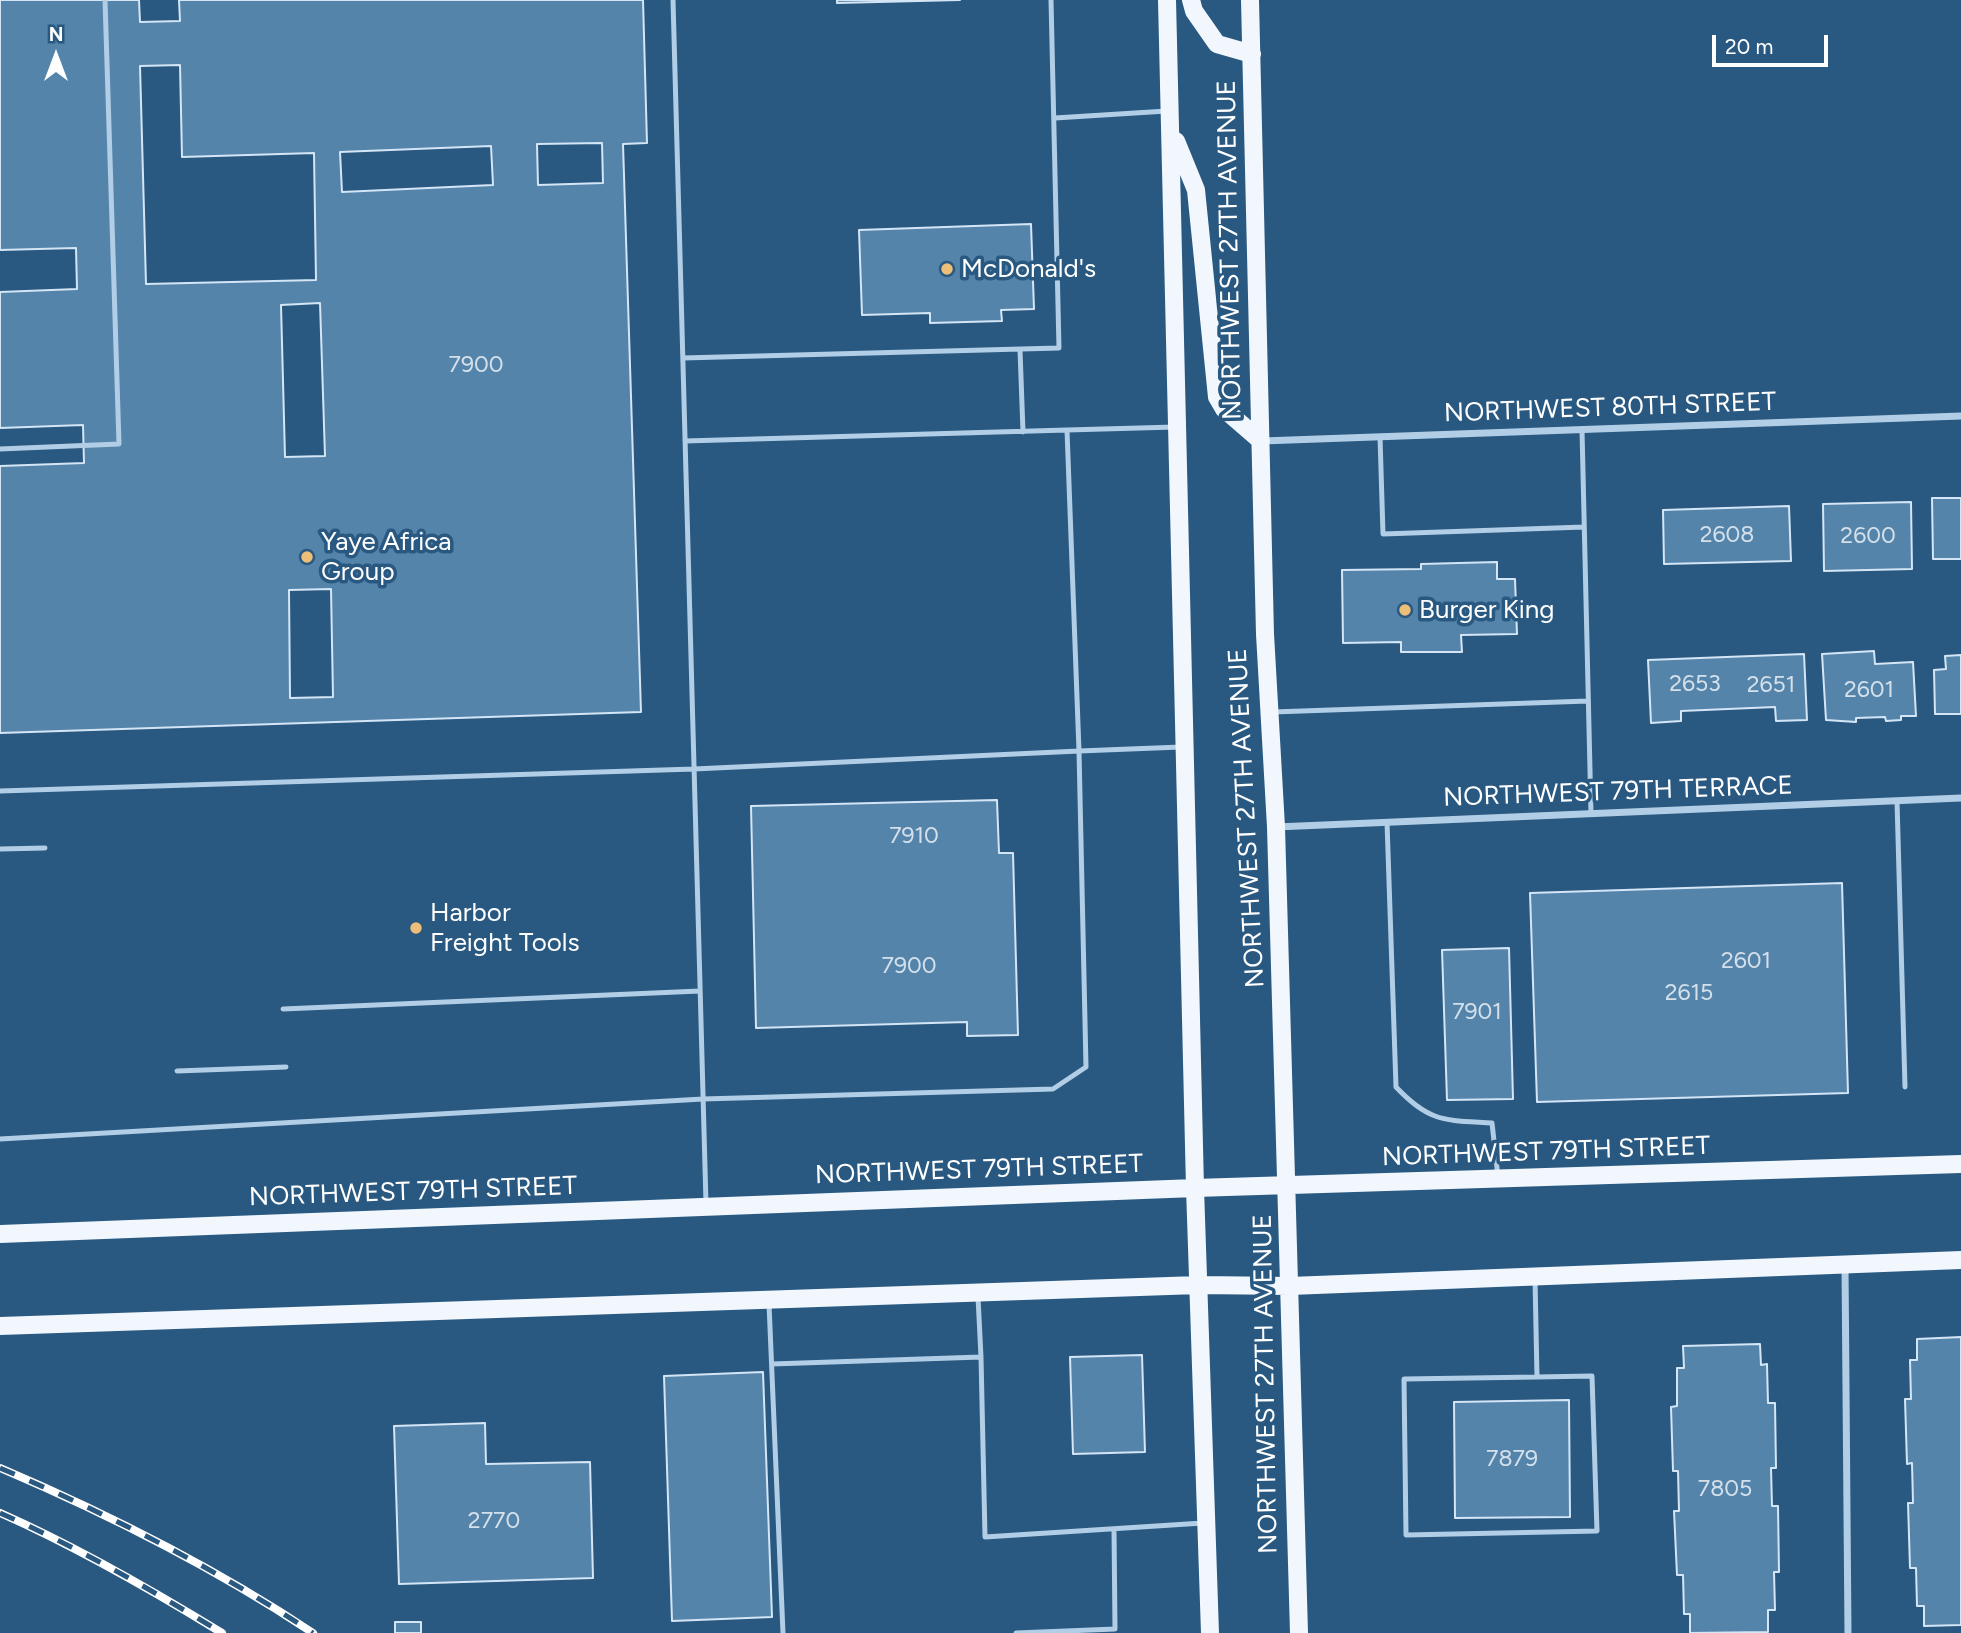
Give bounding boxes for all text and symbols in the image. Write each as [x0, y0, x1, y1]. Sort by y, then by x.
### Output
north arrow [21, 21, 91, 91]
scale bar [1716, 21, 1832, 65]
text: N [49, 23, 63, 46]
text: 20 m [1725, 34, 1773, 59]
street label: NORTHWEST 27TH AVENUE [1211, 80, 1249, 420]
place label: McDonald's [961, 253, 1096, 285]
marker: McDonald's [939, 261, 955, 277]
house number: 7900 [449, 351, 503, 379]
street label: NORTHWEST 80TH STREET [1443, 387, 1777, 429]
house number: 2608 [1700, 521, 1754, 549]
house number: 2600 [1840, 522, 1896, 550]
place label: Yaye Africa Group [321, 526, 452, 588]
marker: Yaye Africa Group [299, 549, 315, 565]
place label: Burger King [1419, 594, 1555, 626]
marker: Burger King [1397, 602, 1413, 618]
street label: NORTHWEST 27TH AVENUE [1223, 647, 1271, 989]
house number: 2653 [1669, 670, 1721, 698]
house number: 2651 [1747, 671, 1795, 699]
house number: 2601 [1844, 676, 1894, 704]
street label: NORTHWEST 79TH TERRACE [1443, 770, 1793, 814]
house number: 7910 [889, 822, 939, 850]
place label: Harbor Freight Tools [430, 897, 580, 958]
marker: Harbor Freight Tools [408, 920, 424, 936]
house number: 2601 [1721, 947, 1771, 975]
house number: 7900 [882, 952, 936, 980]
house number: 2615 [1665, 979, 1713, 1007]
house number: 7901 [1452, 998, 1502, 1026]
street label: NORTHWEST 79TH STREET [1381, 1131, 1711, 1173]
street label: NORTHWEST 79TH STREET [814, 1149, 1144, 1191]
street label: NORTHWEST 79TH STREET [248, 1171, 578, 1213]
street label: NORTHWEST 27TH AVENUE [1247, 1214, 1285, 1554]
house number: 7879 [1486, 1445, 1538, 1473]
house number: 7805 [1698, 1475, 1752, 1503]
house number: 2770 [468, 1507, 520, 1535]

